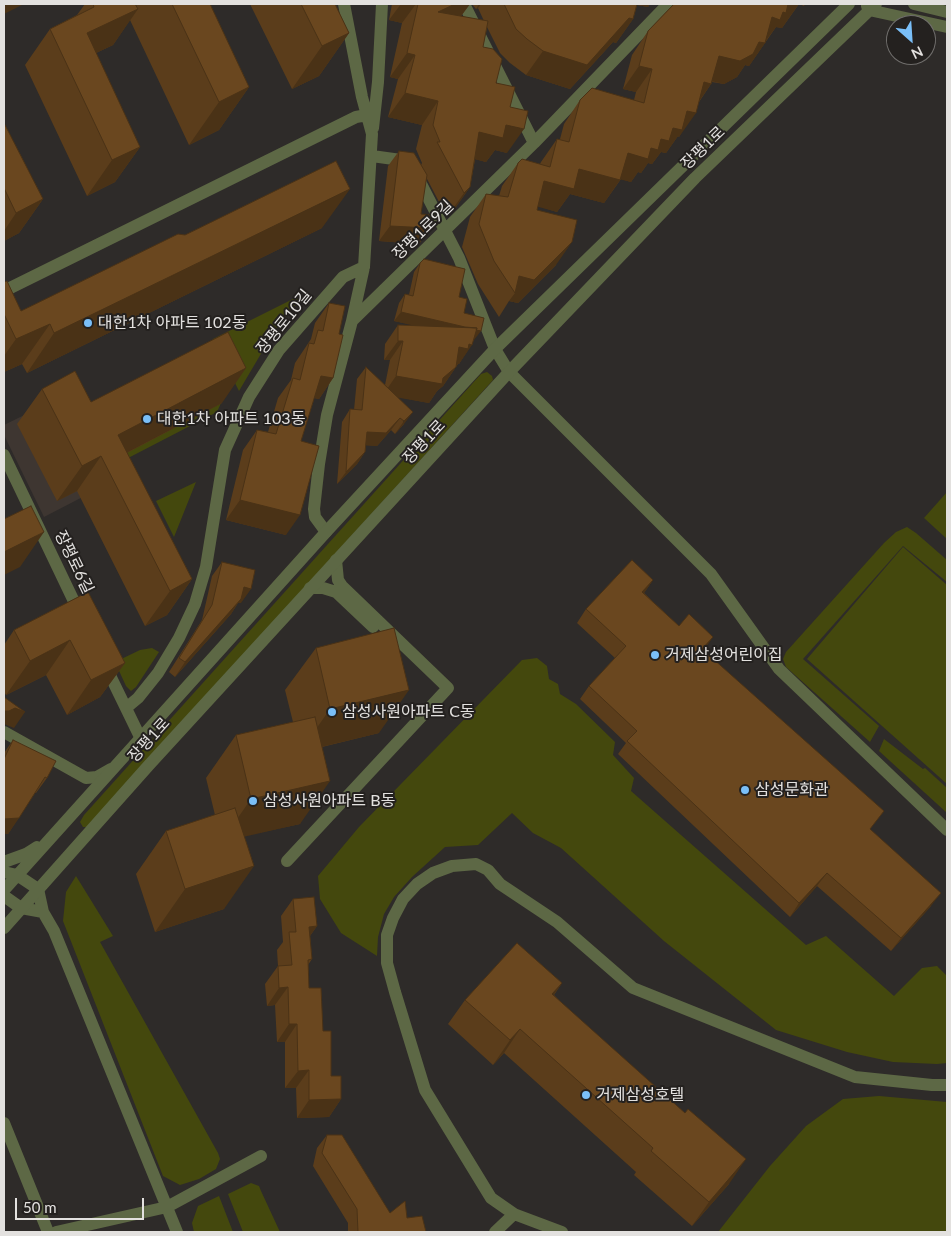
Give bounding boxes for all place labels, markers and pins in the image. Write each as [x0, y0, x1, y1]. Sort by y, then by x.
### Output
place label: 대한1차 아파트 102동 [98, 313, 246, 333]
marker: 대한1차 아파트 102동 [82, 317, 94, 329]
place label: 대한1차 아파트 103동 [157, 409, 305, 429]
marker: 대한1차 아파트 103동 [141, 413, 153, 425]
place label: 거제삼성어린이집 [665, 645, 783, 665]
marker: 거제삼성어린이집 [649, 649, 661, 661]
place label: 삼성사원아파트 C동 [342, 702, 475, 722]
marker: 삼성사원아파트 C동 [326, 706, 338, 718]
place label: 삼성문화관 [755, 780, 829, 800]
marker: 삼성문화관 [739, 784, 751, 796]
place label: 삼성사원아파트 B동 [263, 791, 395, 811]
marker: 삼성사원아파트 B동 [247, 795, 259, 807]
place label: 거제삼성호텔 [596, 1085, 684, 1105]
marker: 거제삼성호텔 [580, 1089, 592, 1101]

